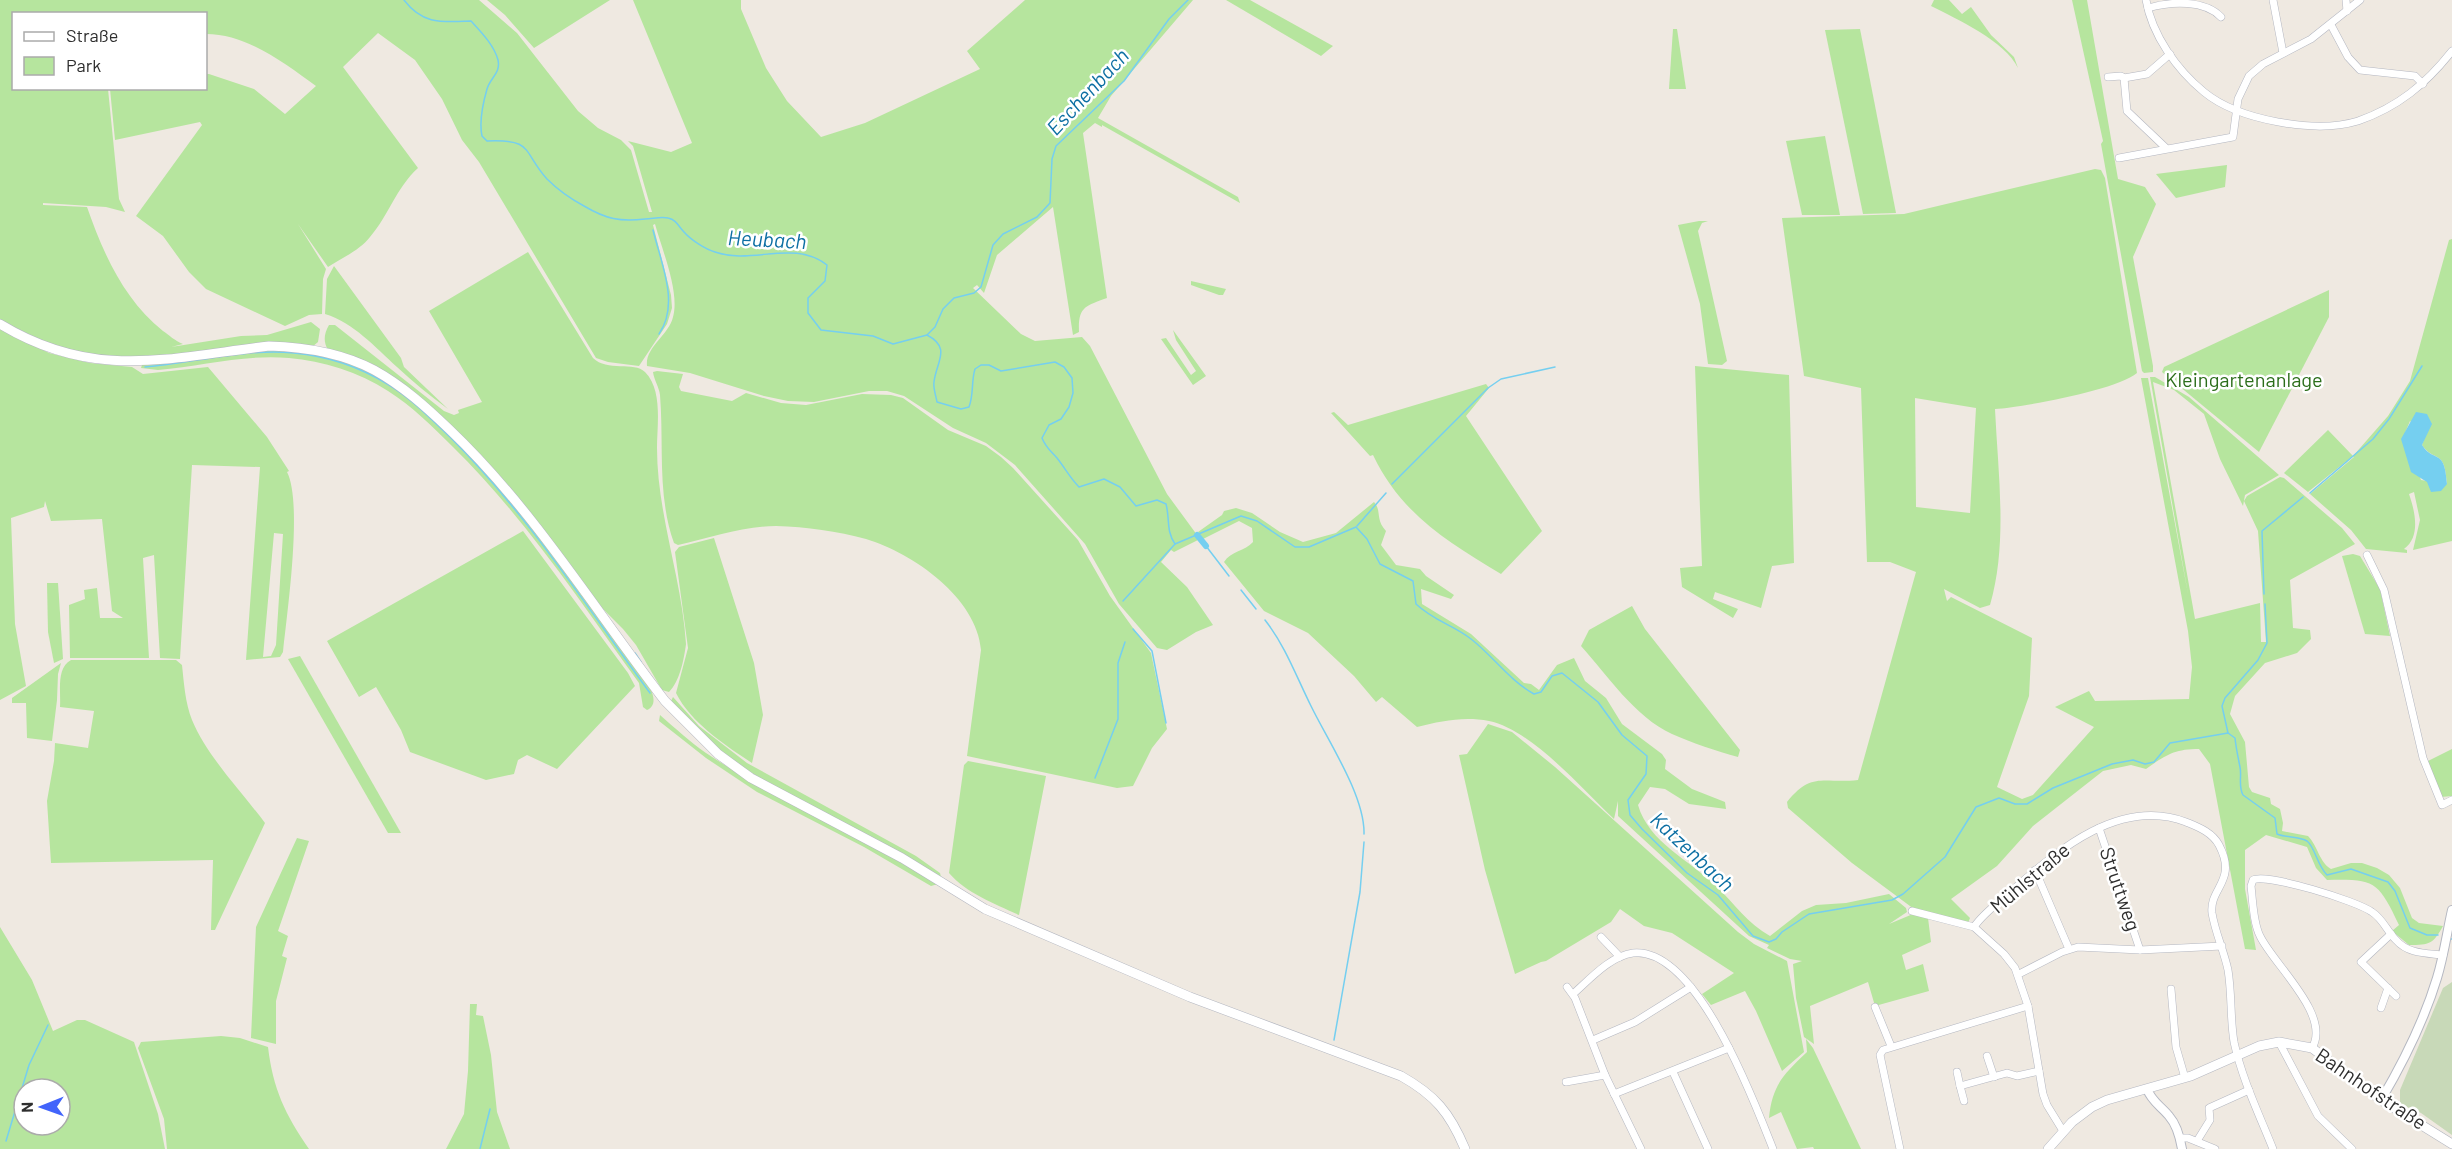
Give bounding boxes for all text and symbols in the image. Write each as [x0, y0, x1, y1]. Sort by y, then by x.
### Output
legend [12, 12, 207, 90]
text: Straße [66, 24, 118, 46]
water label: Eschenbach [1041, 43, 1133, 139]
text: Park [66, 54, 101, 76]
water label: Heubach [727, 224, 807, 253]
park label: Kleingartenanlage [2165, 367, 2323, 391]
water label: Katzenbach [1646, 806, 1740, 896]
street label: Mühlstraße [1985, 837, 2074, 917]
street label: Struttweg [2095, 844, 2146, 934]
street label: Bahnhofstraße [2312, 1042, 2432, 1134]
north arrow [12, 1077, 72, 1137]
text: N [17, 1102, 36, 1113]

